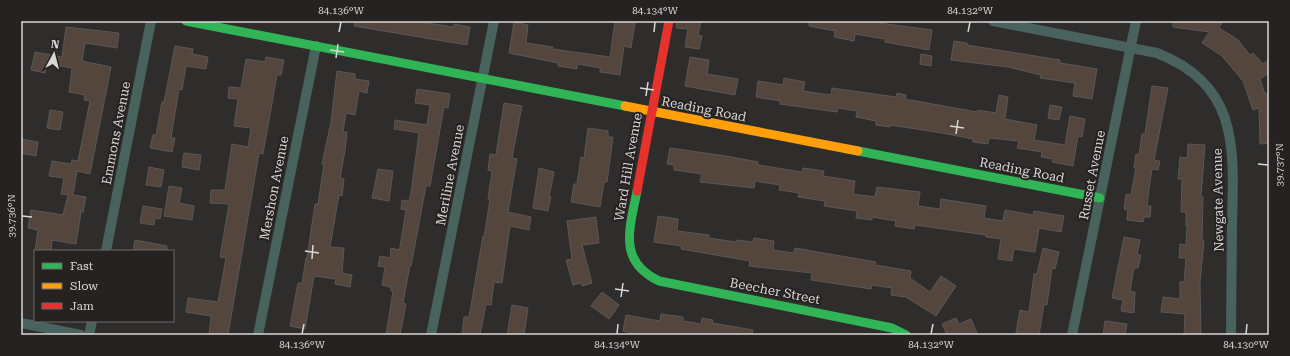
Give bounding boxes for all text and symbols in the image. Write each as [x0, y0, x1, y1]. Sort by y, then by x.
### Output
text: 84.136°W [318, 5, 365, 16]
text: 84.134°W [632, 5, 679, 16]
text: 84.132°W [947, 5, 994, 16]
north arrow [34, 34, 74, 74]
text: N [50, 38, 61, 52]
street label: Emmons Avenue [99, 80, 133, 186]
street label: Reading Road [660, 93, 748, 125]
street label: Ward Hill Avenue [611, 112, 645, 222]
street label: Meriline Avenue [433, 123, 467, 227]
street label: Russet Avenue [1076, 129, 1108, 221]
street label: Mershon Avenue [257, 135, 291, 241]
text: 39.737°N [1274, 143, 1285, 187]
street label: Newgate Avenue [1210, 148, 1226, 252]
street label: Reading Road [978, 154, 1066, 186]
text: 39.736°N [6, 194, 17, 238]
legend [34, 250, 174, 322]
text: Fast [70, 259, 94, 273]
street label: Beecher Street [728, 275, 822, 307]
text: Slow [70, 279, 98, 293]
text: Jam [70, 299, 94, 313]
text: 84.136°W [279, 339, 326, 350]
text: 84.134°W [594, 339, 641, 350]
text: 84.132°W [908, 339, 955, 350]
text: 84.130°W [1223, 339, 1270, 350]

